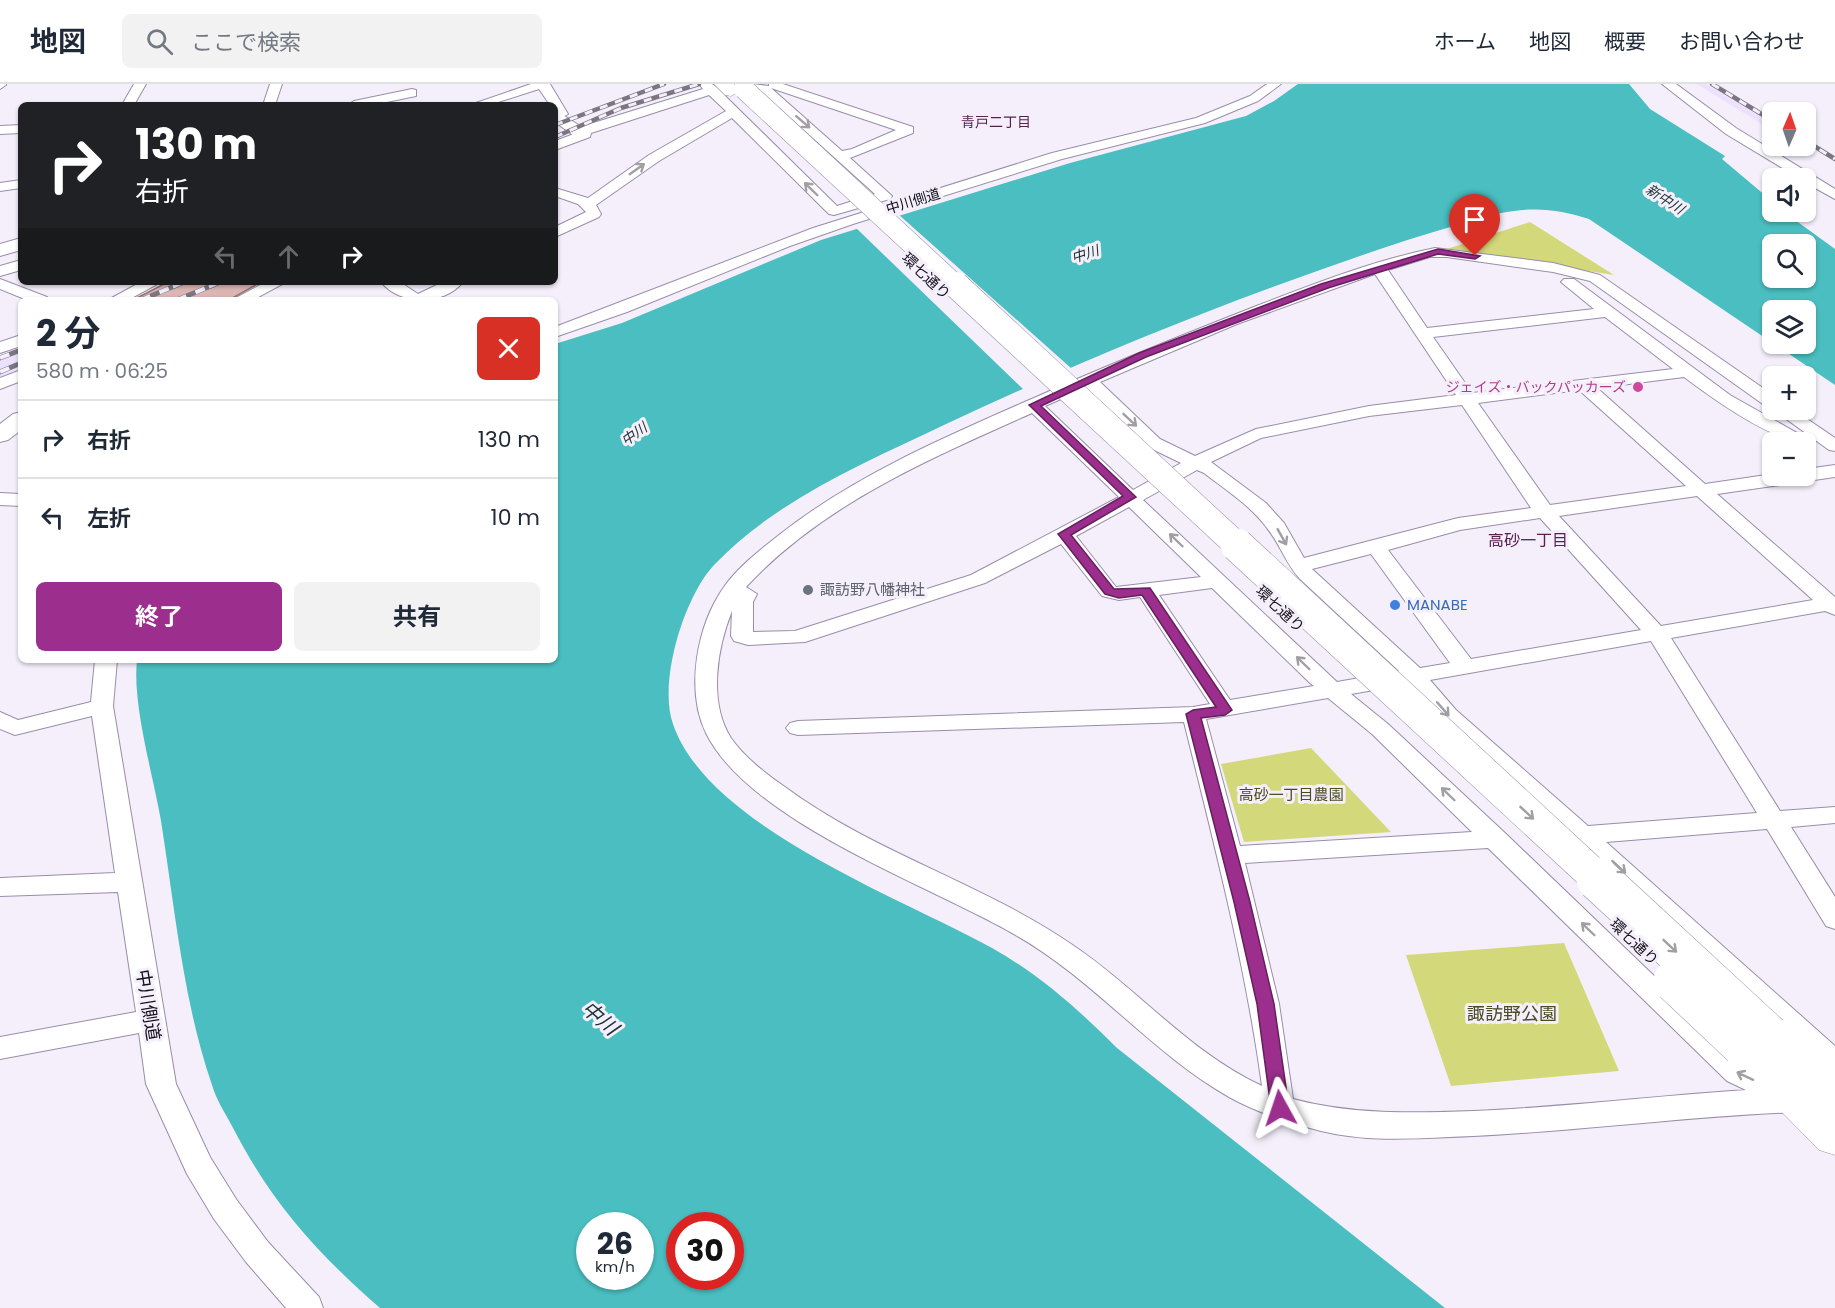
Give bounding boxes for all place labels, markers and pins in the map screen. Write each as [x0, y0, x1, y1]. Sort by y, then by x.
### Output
pin [1449, 194, 1500, 256]
place label: ジェイズ・バックパッカーズ [1446, 377, 1626, 397]
marker: ジェイズ・バックパッカーズ [1631, 380, 1645, 394]
place label: 諏訪野八幡神社 [820, 579, 925, 600]
marker: 諏訪野八幡神社 [801, 583, 815, 597]
place label: MANABE [1407, 594, 1468, 615]
marker: MANABE [1388, 598, 1402, 612]

